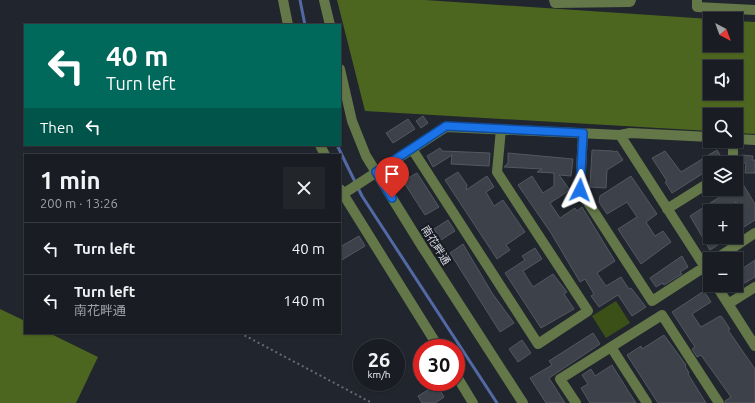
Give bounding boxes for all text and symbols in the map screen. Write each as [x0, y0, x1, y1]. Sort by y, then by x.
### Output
north arrow [703, 12, 743, 52]
map controls [703, 12, 743, 292]
icon: left [40, 40, 92, 92]
text: 40 m [106, 40, 168, 71]
button: sound [703, 60, 743, 100]
text: Turn left [106, 73, 176, 93]
button: search [703, 108, 743, 148]
icon: left [82, 116, 104, 138]
text: Then [40, 119, 74, 136]
button: layers [703, 156, 743, 196]
pin [375, 157, 409, 198]
icon: arrive [381, 163, 403, 185]
text: 1 min [40, 167, 101, 194]
button: close [283, 167, 325, 209]
position arrow [559, 169, 601, 211]
text: 200 m · 13:26 [40, 196, 118, 210]
button: + [703, 204, 743, 244]
street label: 南花畔通 [419, 223, 453, 267]
icon: left [40, 238, 62, 260]
text: Turn left [74, 240, 135, 257]
text: 40 m [292, 240, 325, 257]
button: − [703, 252, 743, 292]
text: Turn left [74, 283, 135, 300]
icon: left [40, 290, 62, 312]
text: 140 m [283, 292, 325, 309]
text: 南花畔通 [74, 303, 126, 317]
speed limit sign: 30 [413, 339, 465, 391]
text: 26 [368, 348, 390, 371]
text: km/h [367, 369, 391, 380]

